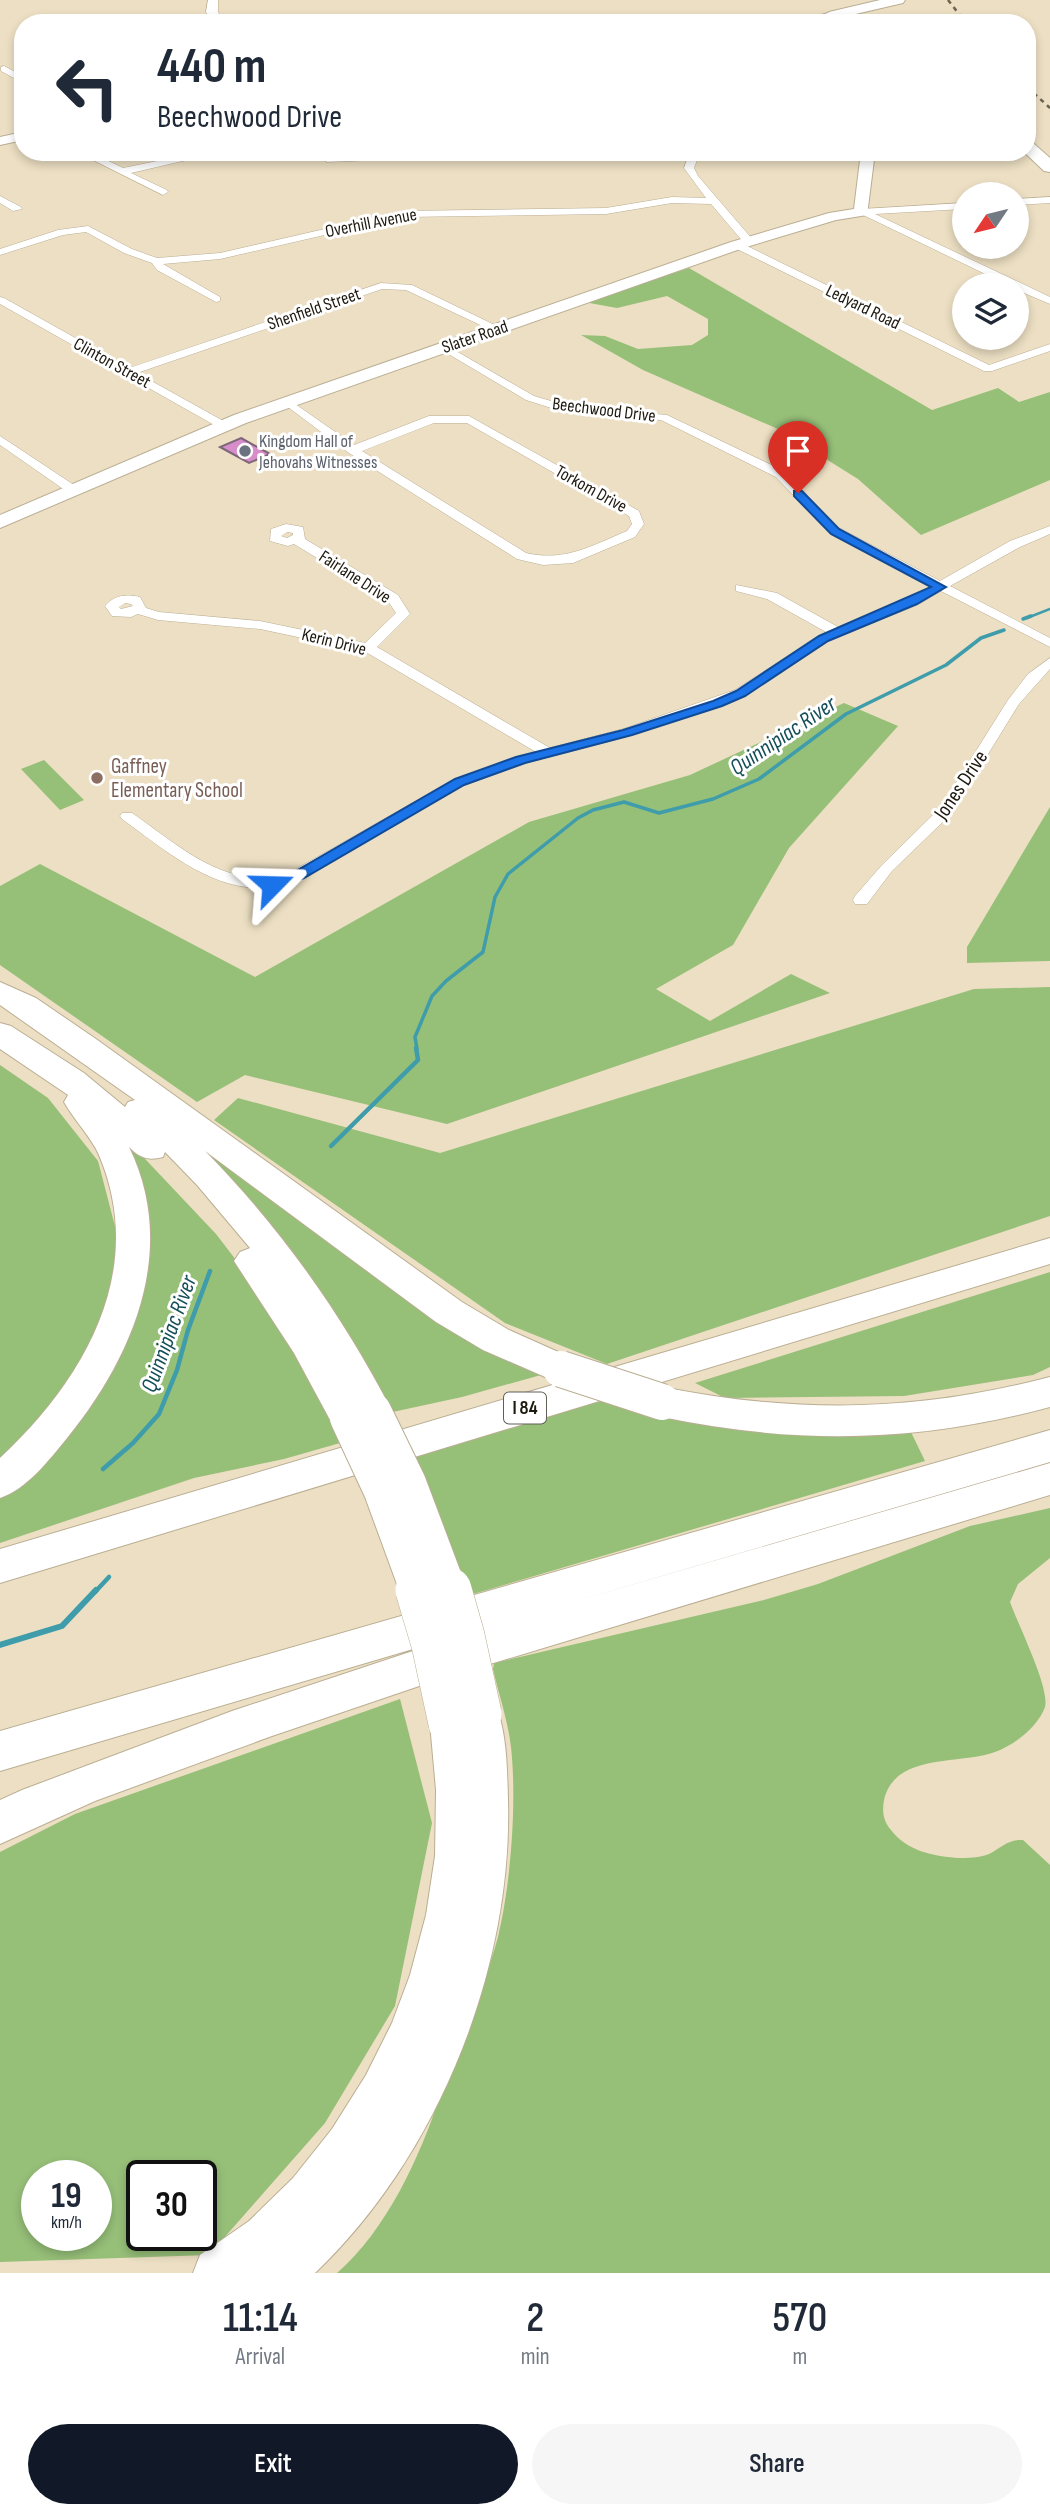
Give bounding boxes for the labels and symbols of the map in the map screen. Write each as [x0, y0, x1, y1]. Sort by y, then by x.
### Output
north arrow [952, 182, 1029, 259]
street label: Overhill Avenue [323, 204, 419, 242]
street label: Ledyard Road [822, 280, 904, 334]
street label: Shenfield Street [265, 283, 364, 335]
street label: Slater Road [439, 316, 511, 358]
street label: Clinton Street [70, 333, 155, 393]
street label: Beechwood Drive [551, 393, 657, 427]
pin [768, 421, 828, 493]
place label: Kingdom Hall of Jehovahs Witnesses [258, 431, 378, 473]
marker: Kingdom Hall of Jehovahs Witnesses [237, 443, 253, 459]
street label: Torkom Drive [552, 461, 630, 517]
street label: Fairlane Drive [315, 546, 395, 608]
street label: Kerin Drive [300, 624, 368, 660]
water label: Quinnipiac River [725, 689, 843, 782]
street label: Jones Drive [928, 746, 993, 825]
place label: Gaffney Elementary School [111, 754, 243, 803]
marker: Gaffney Elementary School [89, 770, 105, 786]
position arrow [235, 848, 309, 922]
water label: Quinnipiac River [135, 1270, 204, 1396]
road number: I 84 [504, 1392, 546, 1424]
speed limit sign: 30 [126, 2160, 217, 2251]

